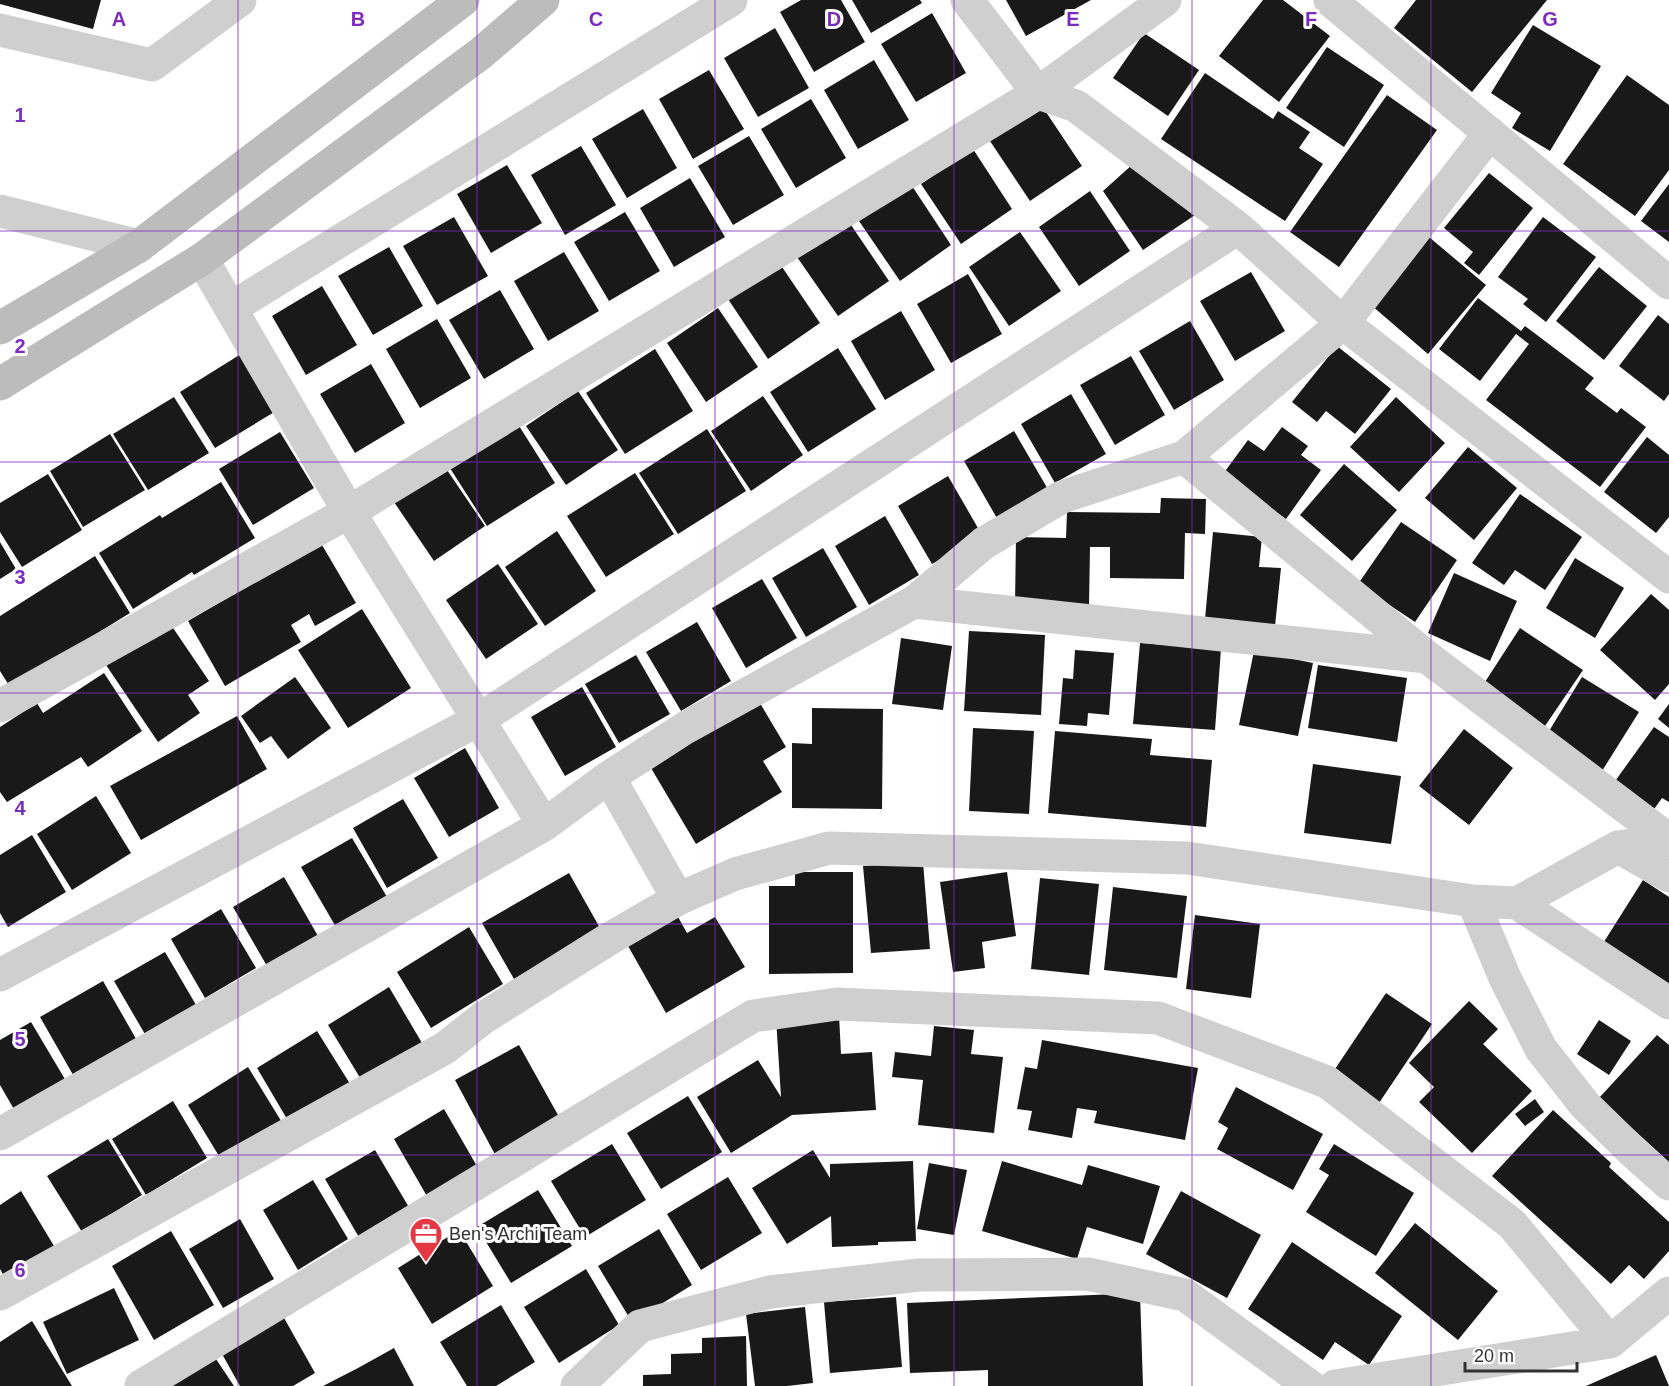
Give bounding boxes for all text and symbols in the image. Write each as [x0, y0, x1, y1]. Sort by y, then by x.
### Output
text: A [112, 8, 126, 30]
text: B [351, 8, 365, 30]
text: C [589, 8, 603, 30]
text: D [827, 8, 841, 30]
text: E [1066, 8, 1080, 30]
text: F [1305, 8, 1317, 30]
text: G [1542, 8, 1558, 30]
text: 1 [14, 104, 26, 126]
text: 2 [14, 335, 26, 357]
text: 3 [14, 566, 26, 588]
text: 4 [14, 797, 26, 819]
text: 5 [14, 1028, 26, 1050]
office icon: Ben's Archi Team [408, 1216, 444, 1263]
place label: Ben's Archi Team [449, 1224, 587, 1244]
text: 6 [14, 1259, 26, 1281]
scale bar [1465, 1335, 1578, 1373]
text: 20 m [1474, 1346, 1514, 1366]

